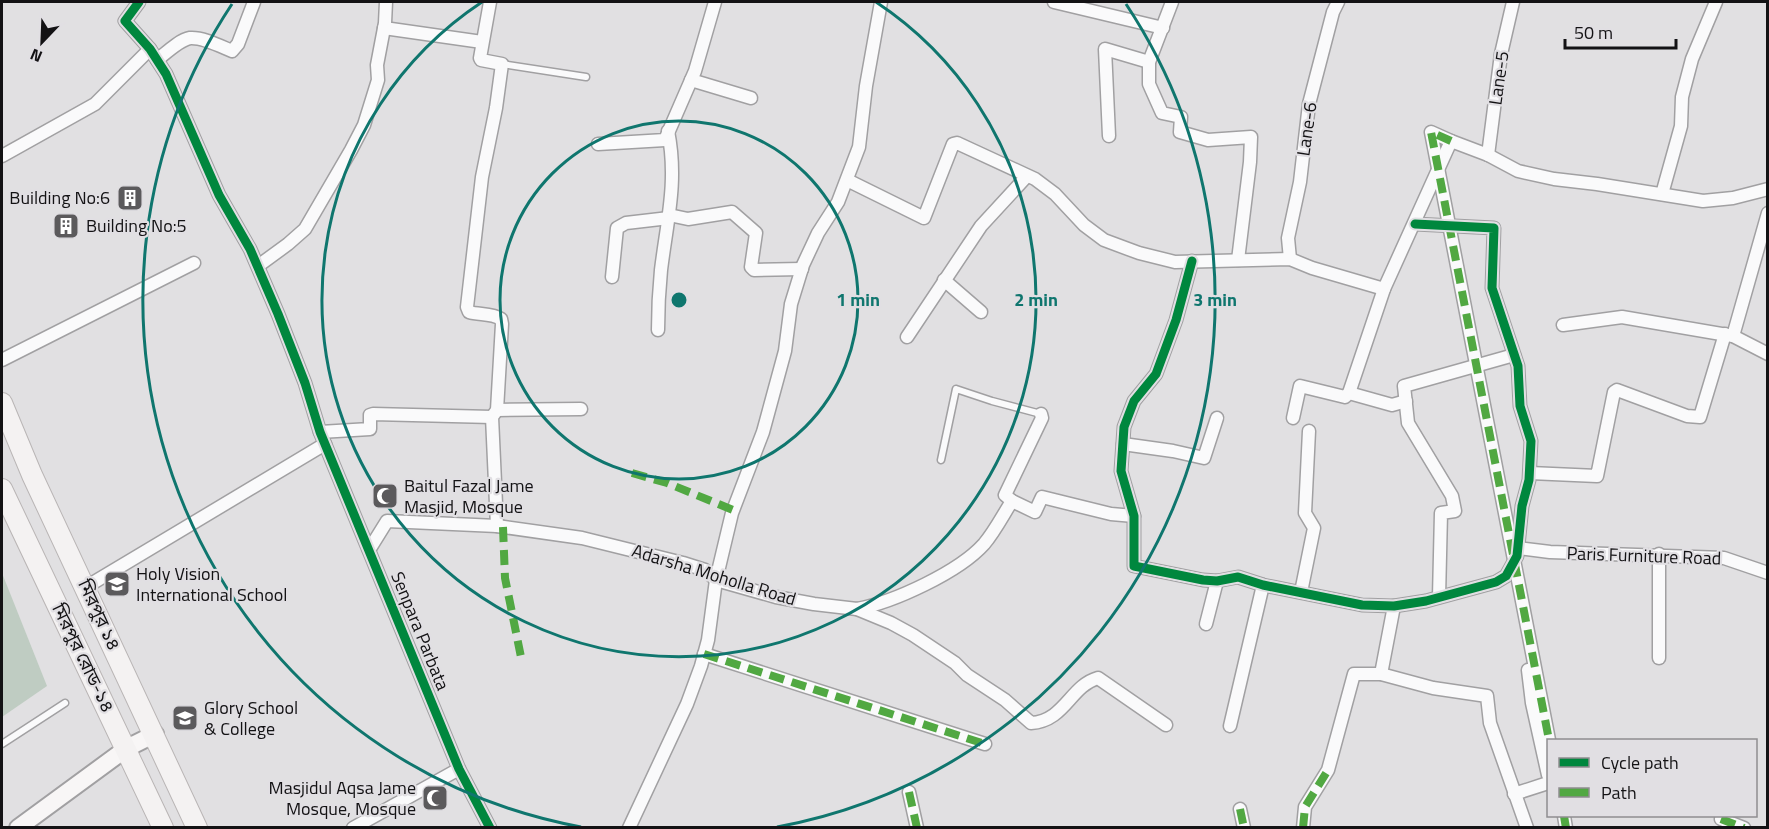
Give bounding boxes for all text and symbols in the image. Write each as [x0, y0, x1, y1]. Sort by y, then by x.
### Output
north arrow [12, 12, 72, 72]
scale bar [1565, 12, 1676, 50]
text: 50 m [1574, 19, 1613, 46]
text: N [26, 43, 46, 69]
street label: Lane-5 [1481, 49, 1516, 107]
street label: Lane-6 [1289, 100, 1324, 158]
building icon: Building No:6 [115, 183, 145, 213]
place label: Building No:6 [9, 184, 110, 211]
building icon: Building No:5 [51, 211, 81, 241]
place label: Building No:5 [86, 212, 187, 239]
text: 1 min [836, 286, 880, 313]
text: 2 min [1014, 286, 1058, 313]
text: 3 min [1193, 286, 1237, 313]
centre of rings [669, 290, 689, 310]
place label: Baitul Fazal Jame Masjid, Mosque [404, 472, 534, 520]
mosque icon: Baitul Fazal Jame Masjid, Mosque [370, 481, 400, 511]
street label: Adarsha Moholla Road [629, 537, 800, 612]
street label: Paris Furniture Road [1566, 539, 1722, 572]
place label: Holy Vision International School [136, 560, 287, 608]
street label: Senpara Parbata [384, 567, 457, 694]
school or university icon: Holy Vision International School [102, 569, 132, 599]
street label: মিরপুর ১৪ [71, 574, 128, 655]
street label: মিরপুর রোড-১৪ [45, 598, 121, 717]
place label: Glory School & College [204, 694, 298, 742]
school or university icon: Glory School & College [170, 703, 200, 733]
legend [1547, 739, 1757, 817]
text: Cycle path [1601, 749, 1679, 776]
place label: Masjidul Aqsa Jame Mosque, Mosque [269, 774, 416, 822]
text: Path [1601, 779, 1637, 806]
mosque icon: Masjidul Aqsa Jame Mosque, Mosque [420, 783, 450, 813]

